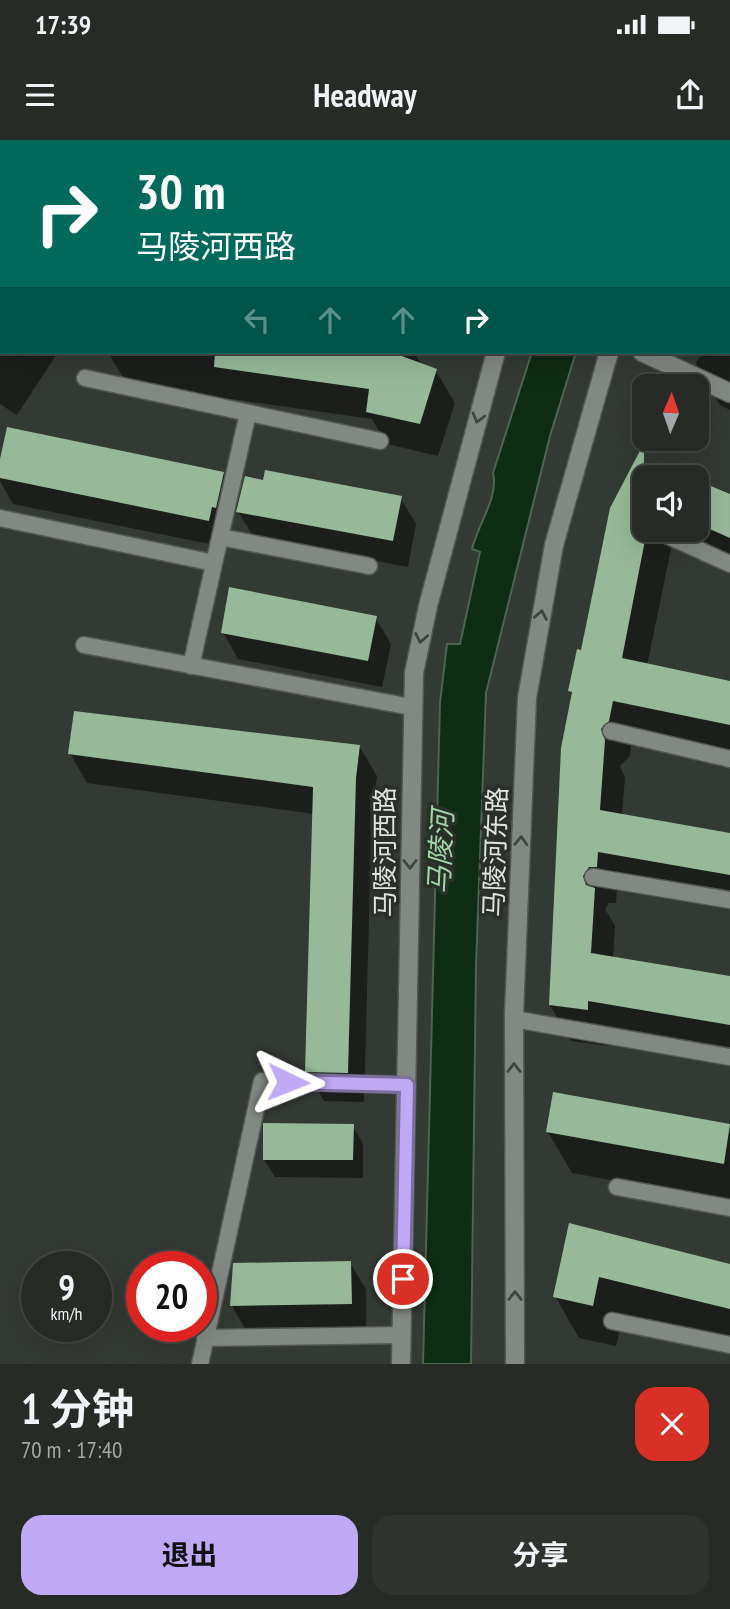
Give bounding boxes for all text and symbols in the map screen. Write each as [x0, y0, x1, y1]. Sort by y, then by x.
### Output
text: 17:39 [35, 8, 91, 41]
text: Headway [313, 74, 417, 116]
icon: menu [21, 76, 59, 114]
icon: share [671, 76, 709, 114]
text: 30 m [136, 159, 225, 223]
icon: right [21, 168, 112, 259]
text: 马陵河西路 [136, 225, 296, 267]
icon: left [238, 301, 276, 339]
icon: ahead [311, 301, 349, 339]
icon: ahead [384, 301, 422, 339]
icon: right [457, 301, 495, 339]
north arrow [632, 374, 709, 452]
map controls [632, 374, 709, 542]
one-way arrow [472, 411, 487, 423]
button: sound [632, 465, 709, 542]
one-way arrow [533, 609, 548, 621]
one-way arrow [414, 632, 429, 644]
street label: 马陵河东路 [476, 786, 514, 918]
street label: 马陵河西路 [368, 787, 401, 917]
water label: 马陵河 [419, 804, 461, 895]
one-way arrow [514, 835, 529, 846]
one-way arrow [402, 860, 418, 870]
position arrow [251, 1045, 325, 1119]
one-way arrow [506, 1063, 522, 1073]
pin [373, 1249, 433, 1309]
speed limit sign: 20 [126, 1251, 217, 1342]
icon: arrive [384, 1260, 422, 1298]
text: 9 [58, 1264, 75, 1310]
one-way arrow [507, 1290, 523, 1301]
text: km/h [51, 1302, 82, 1325]
text: 1 分钟 [21, 1381, 134, 1436]
button: close [635, 1387, 709, 1461]
text: 70 m · 17:40 [21, 1435, 122, 1464]
button: 退出 [21, 1515, 358, 1595]
button: 分享 [372, 1515, 709, 1595]

